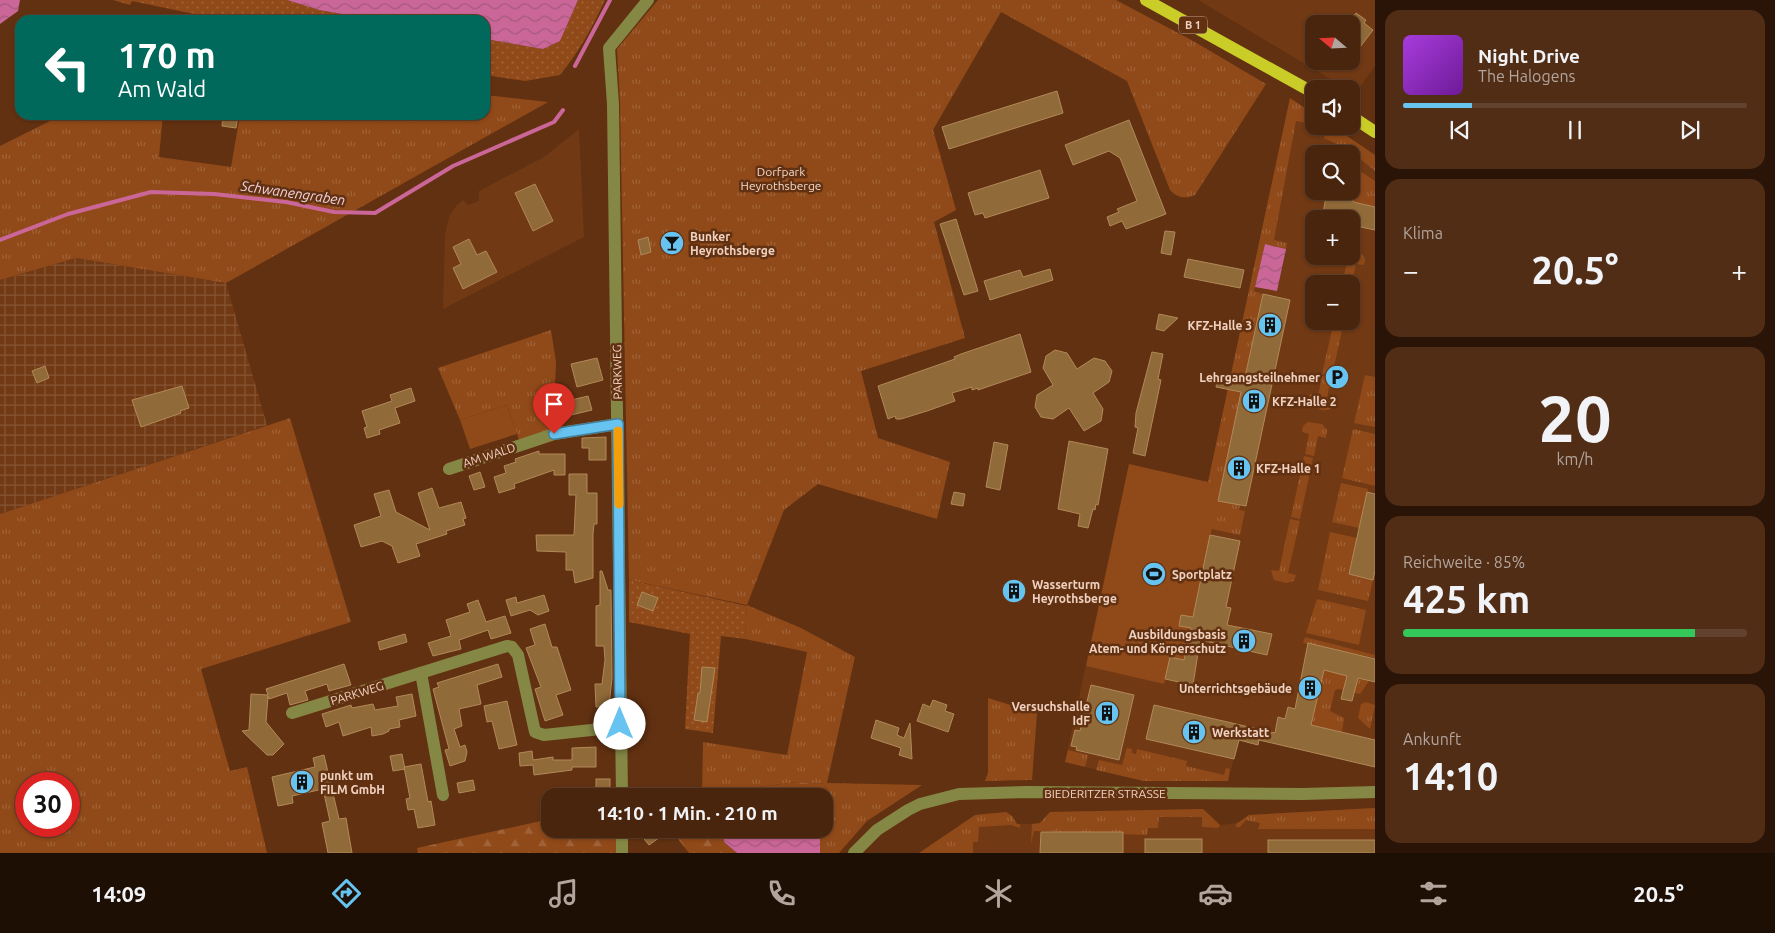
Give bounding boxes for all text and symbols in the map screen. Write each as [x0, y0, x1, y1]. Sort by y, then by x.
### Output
north arrow [1305, 15, 1360, 70]
map controls [1305, 15, 1360, 330]
road number: B 1 [1179, 16, 1207, 34]
icon: left [35, 35, 100, 100]
text: 170 m [118, 35, 216, 75]
text: Night Drive [1478, 45, 1580, 67]
text: The Halogens [1478, 67, 1576, 85]
text: Am Wald [118, 76, 206, 101]
button: sound [1305, 80, 1360, 135]
icon: previous [1446, 116, 1474, 144]
icon: pause [1561, 116, 1589, 144]
icon: next [1676, 116, 1704, 144]
button: search [1305, 145, 1360, 200]
park label: Dorfpark Heyrothsberge [741, 165, 821, 192]
water label: Schwanengraben [239, 178, 346, 208]
button: + [1305, 210, 1360, 265]
text: Klima [1403, 224, 1443, 242]
bar icon: Bunker Heyrothsberge [659, 230, 685, 256]
place label: Bunker Heyrothsberge [690, 230, 775, 257]
text: 20.5° [1531, 249, 1619, 291]
text: − [1403, 255, 1419, 286]
text: + [1731, 255, 1747, 286]
button: − [1305, 275, 1360, 330]
building icon: KFZ-Halle 3 [1257, 312, 1283, 338]
place label: KFZ-Halle 3 [1187, 319, 1252, 332]
street label: PARKWEG [610, 344, 624, 400]
parking icon: Lehrgangsteilnehmer [1324, 364, 1350, 390]
place label: Lehrgangsteilnehmer [1199, 371, 1320, 384]
text: 20 [1538, 381, 1612, 454]
pin [533, 383, 575, 434]
building icon: KFZ-Halle 2 [1241, 388, 1267, 414]
icon: arrive [540, 390, 568, 418]
place label: KFZ-Halle 2 [1272, 395, 1337, 408]
street label: AM WALD [461, 440, 517, 470]
text: km/h [1557, 450, 1593, 468]
building icon: KFZ-Halle 1 [1226, 455, 1252, 481]
place label: KFZ-Halle 1 [1256, 462, 1321, 475]
text: Reichweite · 85% [1403, 553, 1525, 571]
sports icon: Sportplatz [1141, 561, 1167, 587]
place label: Sportplatz [1172, 568, 1232, 581]
building icon: Wasserturm Heyrothsberge [1001, 578, 1027, 604]
place label: Wasserturm Heyrothsberge [1032, 578, 1117, 605]
text: 425 km [1403, 578, 1530, 620]
place label: Ausbildungsbasis Atem- und Körperschutz [1089, 628, 1226, 655]
building icon: Ausbildungsbasis Atem- und Körperschutz [1231, 628, 1257, 654]
building icon: Unterrichtsgebäude [1297, 675, 1323, 701]
street label: PARKWEG [329, 679, 385, 707]
place label: Unterrichtsgebäude [1179, 682, 1292, 695]
position arrow [593, 697, 645, 749]
place label: Versuchshalle IdF [1011, 700, 1090, 727]
building icon: Versuchshalle IdF [1094, 700, 1120, 726]
building icon: Werkstatt [1181, 719, 1207, 745]
place label: Werkstatt [1212, 726, 1269, 739]
text: Ankunft [1403, 730, 1461, 748]
text: 14:10 [1403, 755, 1498, 797]
building icon: punkt um FILM GmbH [289, 769, 315, 795]
place label: punkt um FILM GmbH [320, 769, 385, 796]
speed limit sign: 30 [15, 772, 80, 837]
street label: BIEDERITZER STRASSE [1044, 787, 1166, 800]
text: 14:10 · 1 Min. · 210 m [596, 802, 778, 824]
icon: directions [329, 876, 364, 911]
icon: music [546, 876, 581, 911]
icon: phone [764, 876, 799, 911]
icon: climate [981, 876, 1016, 911]
icon: car [1198, 876, 1233, 911]
icon: filters [1416, 876, 1451, 911]
text: 14:09 [91, 881, 146, 906]
text: 20.5° [1633, 881, 1684, 906]

